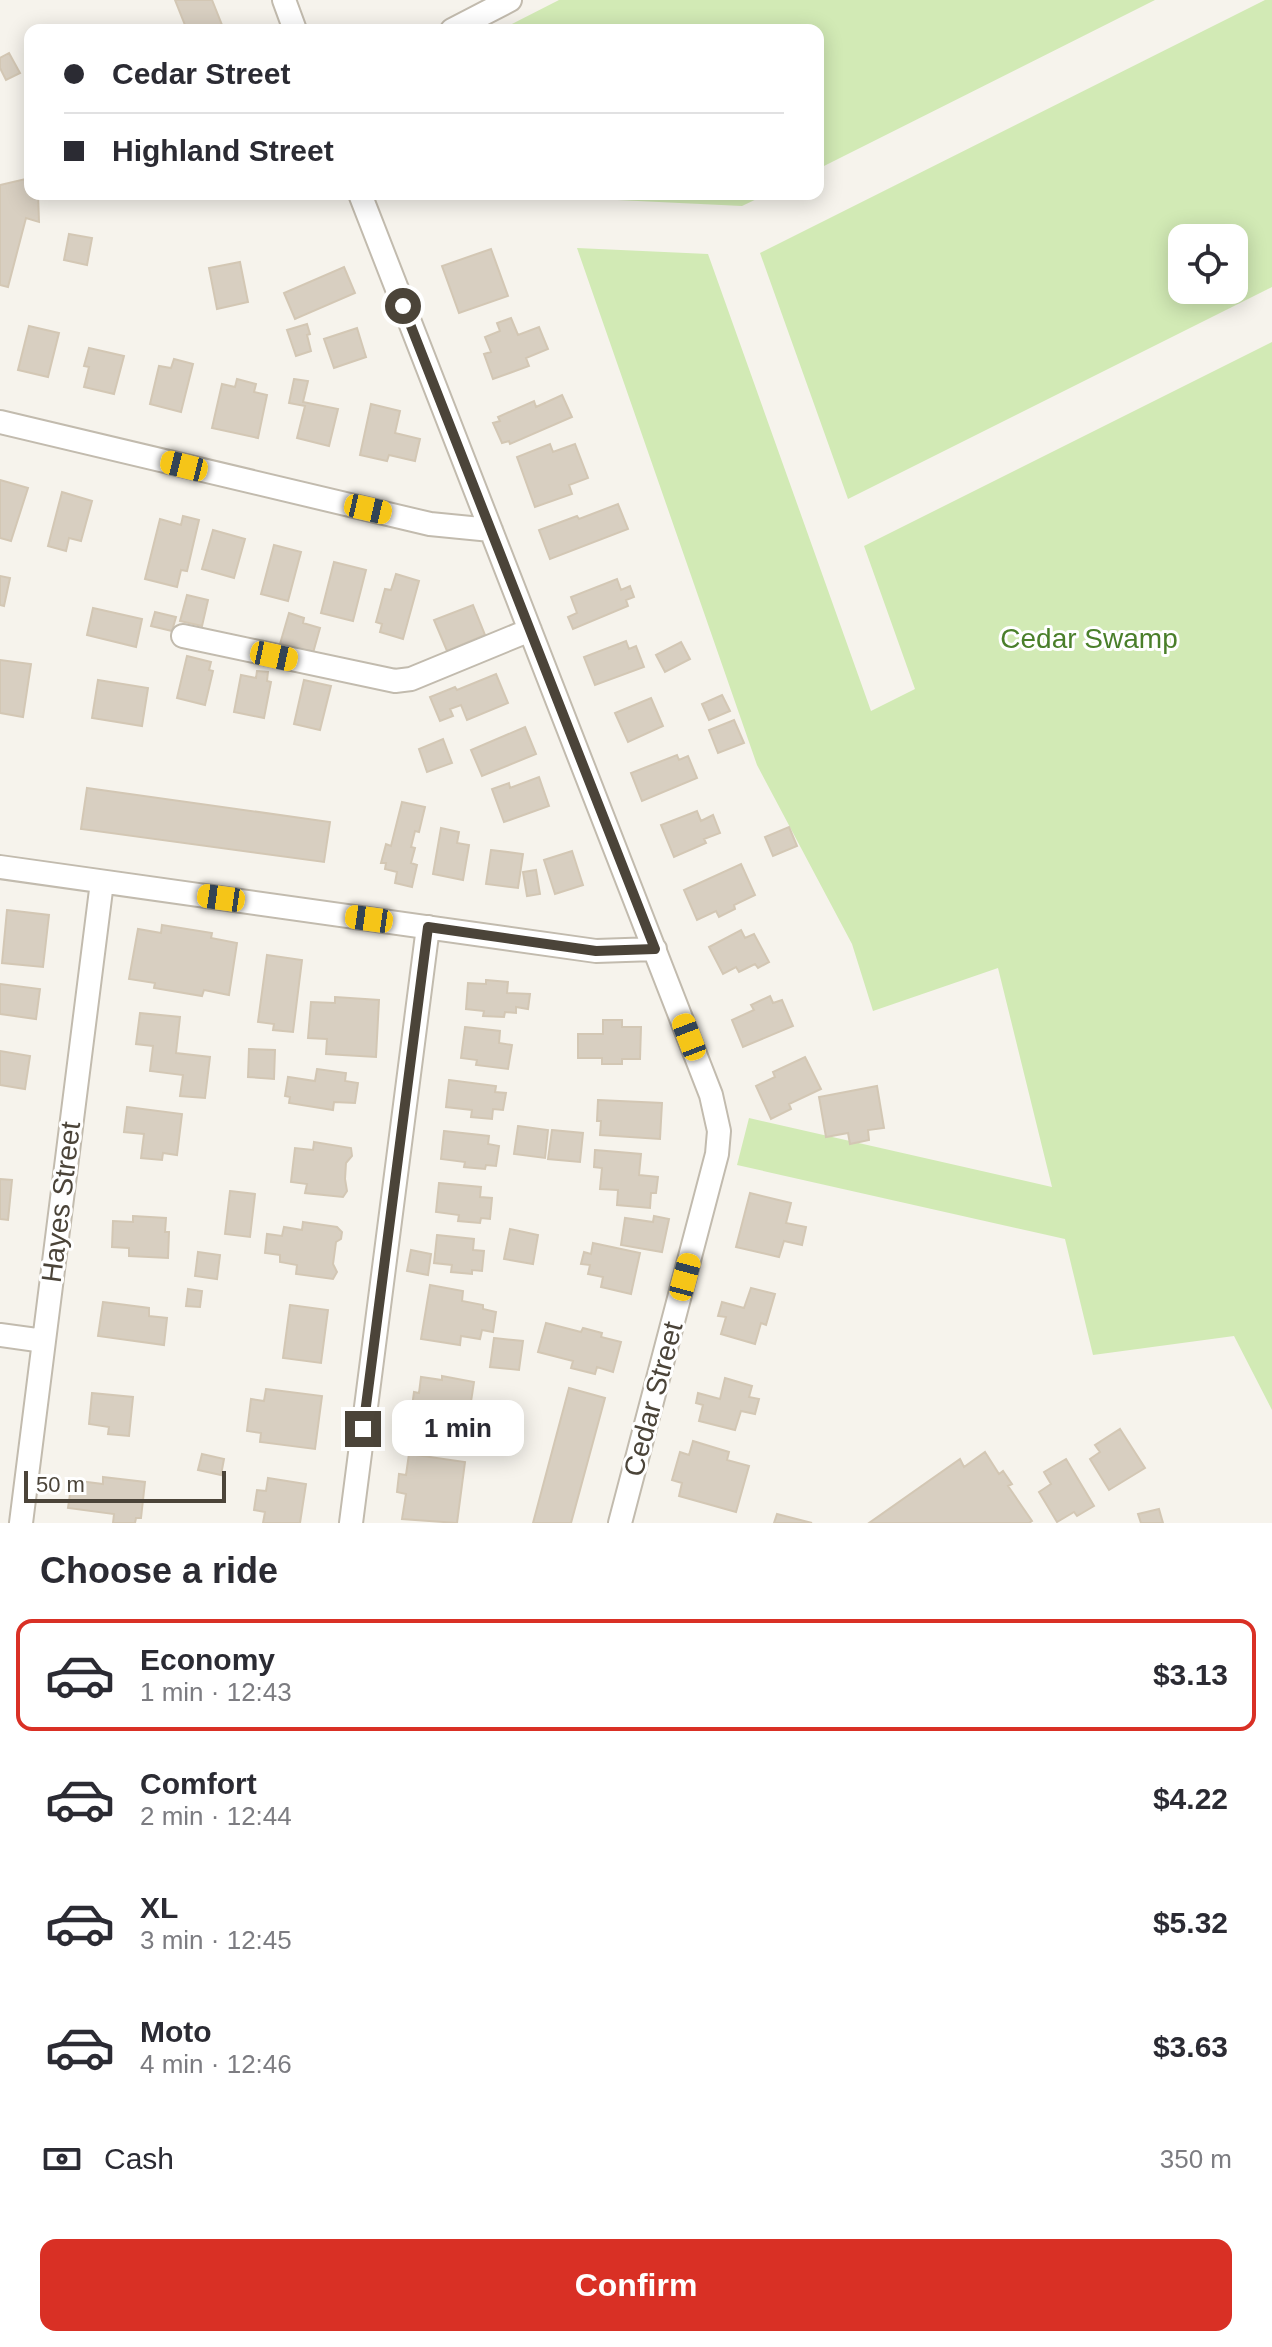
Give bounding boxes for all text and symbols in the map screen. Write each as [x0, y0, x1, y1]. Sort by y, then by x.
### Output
text: Cedar Street [112, 57, 290, 90]
text: Highland Street [112, 134, 334, 167]
map controls [1168, 224, 1248, 304]
button: locate [1168, 224, 1248, 304]
route start [385, 288, 421, 324]
car [158, 449, 210, 483]
car [342, 492, 394, 526]
park label: Cedar Swamp [1000, 623, 1178, 654]
car [248, 639, 300, 673]
car [196, 883, 246, 913]
car [344, 904, 394, 934]
car [669, 1010, 709, 1064]
street label: Hayes Street [36, 1120, 86, 1284]
car [667, 1251, 703, 1303]
street label: Cedar Street [617, 1318, 689, 1480]
callout: 1 min [391, 1401, 523, 1457]
route end [345, 1411, 381, 1447]
text: 1 min [424, 1413, 492, 1443]
scale bar [24, 1467, 226, 1503]
text: 50 m [36, 1472, 85, 1497]
text: Choose a ride [40, 1550, 278, 1591]
icon: car [44, 1639, 116, 1711]
text: Economy [140, 1643, 275, 1676]
text: $3.13 [1153, 1658, 1228, 1691]
text: 1 min · 12:43 [140, 1677, 292, 1707]
icon: car [44, 1763, 116, 1835]
text: Comfort [140, 1767, 257, 1800]
text: $4.22 [1153, 1782, 1228, 1815]
text: 2 min · 12:44 [140, 1801, 292, 1831]
icon: car [44, 1887, 116, 1959]
text: XL [140, 1891, 178, 1924]
text: $5.32 [1153, 1906, 1228, 1939]
text: 3 min · 12:45 [140, 1925, 292, 1955]
icon: car [44, 2011, 116, 2083]
text: Moto [140, 2015, 212, 2048]
text: $3.63 [1153, 2030, 1228, 2063]
text: 4 min · 12:46 [140, 2049, 292, 2079]
icon: cash [40, 2137, 84, 2181]
text: Cash [104, 2142, 174, 2175]
text: 350 m [1160, 2144, 1232, 2174]
button: Confirm [40, 2239, 1232, 2331]

